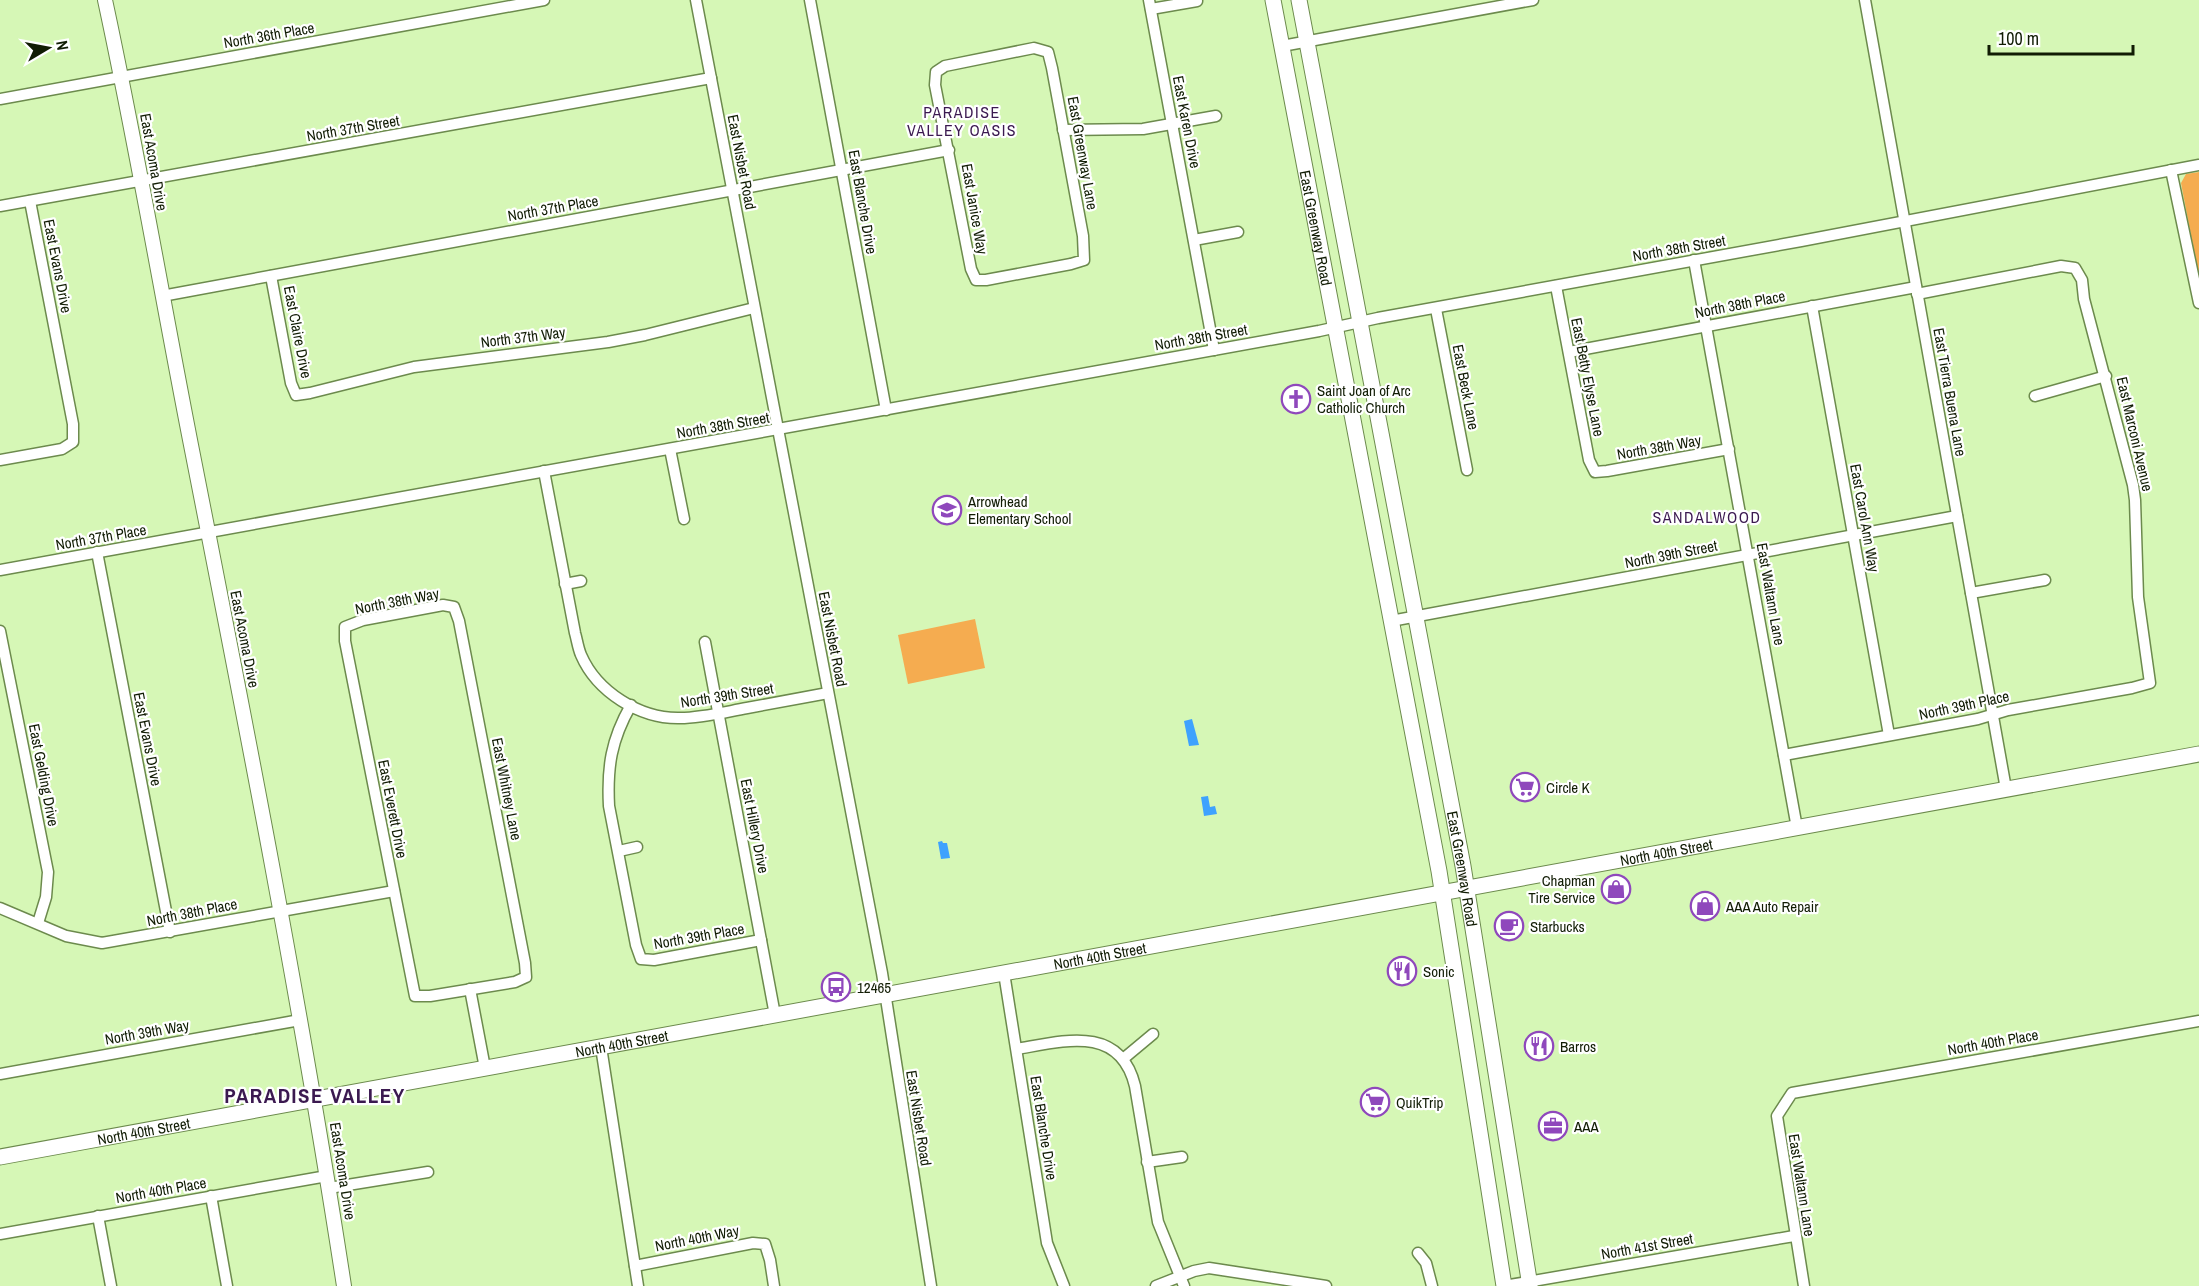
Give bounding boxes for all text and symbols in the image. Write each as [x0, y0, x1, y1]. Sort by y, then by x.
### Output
street label: North 36th Place [222, 17, 316, 53]
north arrow [18, 18, 78, 78]
scale bar [1989, 18, 2133, 56]
text: 100 m [1998, 26, 2039, 51]
text: N [51, 39, 74, 52]
street label: East Karen Drive [1168, 74, 1206, 170]
street label: East Greenway Lane [1063, 95, 1103, 212]
district label: PARADISE VALLEY OASIS [907, 101, 1017, 141]
street label: North 37th Street [305, 109, 402, 146]
street label: East Acoma Drive [135, 112, 173, 212]
street label: East Nisbet Road [722, 113, 762, 211]
street label: East Blanche Drive [844, 148, 883, 256]
street label: East Janice Way [957, 162, 993, 257]
street label: East Greenway Road [1295, 168, 1338, 287]
street label: North 37th Place [506, 190, 600, 226]
street label: East Evans Drive [39, 217, 77, 315]
street label: North 38th Street [1631, 229, 1728, 266]
street label: East Claire Drive [279, 284, 317, 380]
street label: North 38th Place [1693, 285, 1787, 323]
street label: East Betty Elyse Lane [1566, 316, 1610, 438]
street label: North 38th Street [1153, 318, 1250, 355]
street label: North 37th Way [480, 321, 567, 353]
street label: East Tierra Buena Lane [1928, 326, 1972, 458]
street label: East Beck Lane [1447, 343, 1485, 431]
street label: East Marconi Avenue [2112, 375, 2158, 493]
place label: Saint Joan of Arc Catholic Church [1317, 380, 1411, 418]
church icon: Saint Joan of Arc Catholic Church [1280, 383, 1312, 415]
street label: North 38th Street [675, 406, 772, 443]
street label: North 38th Way [1615, 429, 1704, 465]
street label: East Carol Ann Way [1845, 462, 1885, 575]
place label: Arrowhead Elementary School [967, 491, 1071, 529]
school or university icon: Arrowhead Elementary School [931, 494, 963, 526]
district label: SANDALWOOD [1653, 506, 1761, 528]
street label: North 37th Place [54, 519, 148, 555]
street label: North 39th Street [1623, 535, 1720, 573]
street label: East Waltann Lane [1752, 541, 1790, 647]
street label: North 38th Way [353, 582, 442, 619]
street label: East Acoma Drive [225, 589, 265, 689]
street label: East Nisbet Road [813, 590, 853, 688]
street label: North 39th Street [679, 677, 775, 713]
street label: North 39th Place [1917, 685, 2011, 725]
street label: East Evans Drive [129, 690, 167, 788]
street label: East Gelding Drive [24, 722, 64, 828]
street label: East Whitney Lane [487, 736, 527, 842]
street label: East Everett Drive [373, 758, 413, 860]
supermarket icon: Circle K [1509, 771, 1541, 803]
street label: East Hillery Drive [736, 777, 774, 875]
place label: Circle K [1546, 777, 1591, 798]
street label: East Greenway Road [1442, 809, 1483, 928]
street label: North 40th Street [1618, 833, 1715, 870]
place label: Chapman Tire Service [1528, 870, 1595, 908]
shop icon: Chapman Tire Service [1600, 873, 1632, 905]
shop icon: AAA Auto Repair [1689, 890, 1721, 922]
street label: North 38th Place [145, 893, 239, 931]
place label: AAA Auto Repair [1725, 896, 1818, 917]
cafe icon: Starbucks [1493, 910, 1525, 942]
place label: Starbucks [1530, 916, 1585, 937]
street label: North 39th Place [652, 918, 746, 954]
street label: North 40th Street [1052, 937, 1148, 974]
restaurant icon: Sonic [1386, 955, 1418, 987]
place label: Sonic [1423, 961, 1454, 982]
bus stop icon: 12465 [820, 971, 852, 1003]
place label: 12465 [857, 977, 891, 998]
street label: North 39th Way [103, 1014, 192, 1050]
street label: North 40th Street [574, 1024, 670, 1062]
street label: North 40th Place [1946, 1024, 2040, 1060]
restaurant icon: Barros [1523, 1030, 1555, 1062]
place label: Barros [1560, 1036, 1596, 1057]
street label: East Nisbet Road [901, 1069, 937, 1167]
street label: East Blanche Drive [1025, 1074, 1063, 1182]
district label: PARADISE VALLEY [224, 1081, 406, 1110]
supermarket icon: QuikTrip [1359, 1086, 1391, 1118]
place label: QuikTrip [1396, 1092, 1444, 1113]
office icon: AAA [1537, 1110, 1569, 1142]
street label: North 40th Street [96, 1112, 192, 1149]
place label: AAA [1573, 1116, 1599, 1137]
street label: East Acoma Drive [325, 1121, 361, 1221]
street label: East Waltann Lane [1784, 1132, 1820, 1238]
street label: North 40th Place [114, 1172, 208, 1208]
street label: North 40th Way [653, 1219, 742, 1256]
street label: North 41st Street [1599, 1227, 1695, 1264]

